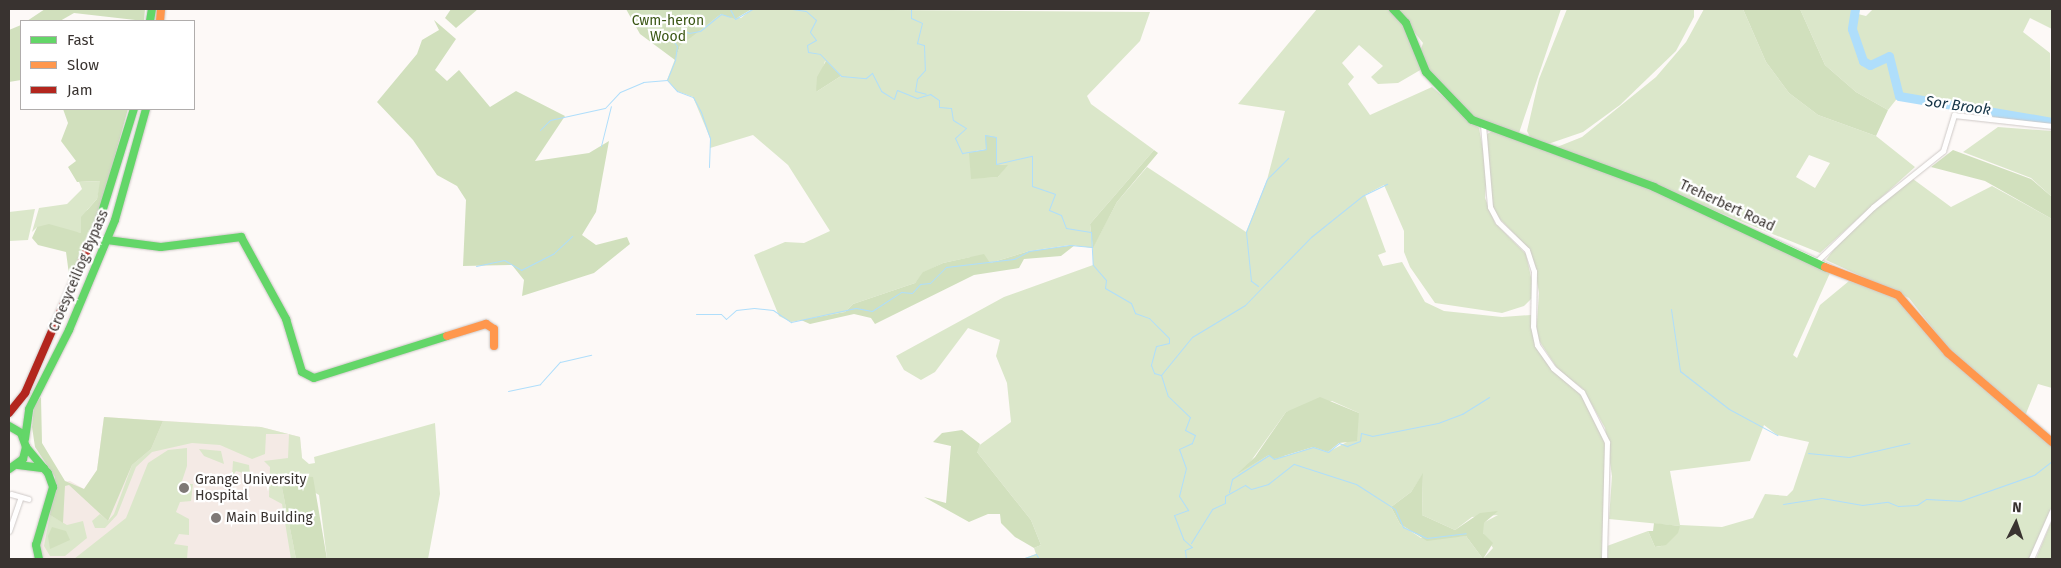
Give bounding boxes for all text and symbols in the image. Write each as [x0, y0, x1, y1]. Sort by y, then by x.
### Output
park label: Cwm-heron Wood [632, 13, 704, 46]
legend [20, 20, 195, 110]
text: Fast [67, 31, 94, 49]
text: Slow [67, 56, 99, 74]
text: Jam [67, 81, 93, 99]
water label: Sor Brook [1924, 92, 1992, 120]
street label: Treherbert Road [1677, 177, 1777, 235]
street label: Croesyceiliog Bypass [46, 208, 112, 334]
place label: Grange University Hospital [195, 472, 306, 504]
marker: Grange University Hospital [177, 481, 191, 495]
north arrow [1991, 498, 2041, 548]
text: N [2012, 499, 2022, 516]
place label: Main Building [226, 510, 313, 526]
marker: Main Building [210, 512, 222, 524]

